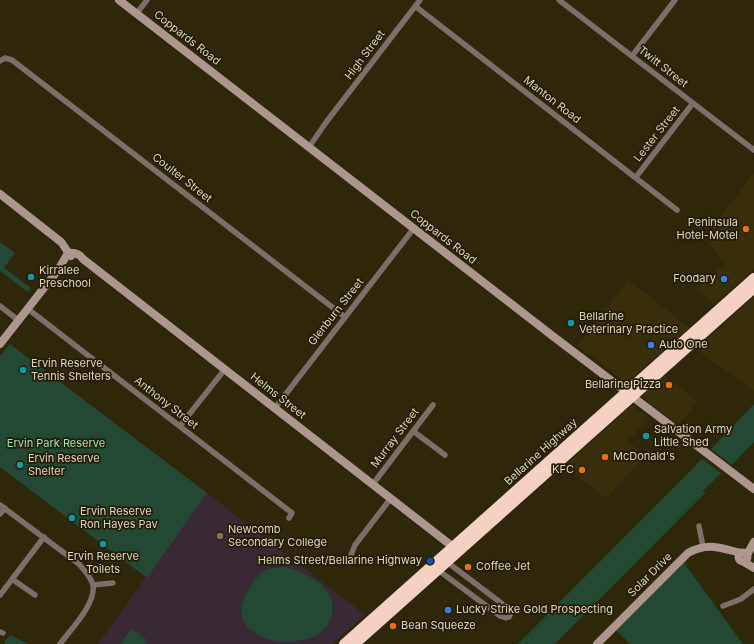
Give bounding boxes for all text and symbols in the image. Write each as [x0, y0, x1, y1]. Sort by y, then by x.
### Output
street label: Coppards Road [151, 8, 223, 68]
street label: High Street [342, 28, 388, 82]
street label: Twitt Street [636, 44, 690, 90]
street label: Manton Road [521, 74, 583, 126]
street label: Lester Street [631, 104, 683, 164]
street label: Coulter Street [150, 151, 214, 205]
street label: Coppards Road [407, 207, 479, 267]
place label: Peninsula Hotel-Motel [677, 216, 738, 242]
marker: Peninsula Hotel-Motel [741, 224, 751, 234]
place label: Kirralee Preschool [39, 264, 91, 290]
marker: Kirralee Preschool [26, 272, 36, 282]
place label: Foodary [673, 272, 716, 286]
marker: Foodary [719, 274, 729, 284]
street label: Glenburn Street [306, 276, 366, 348]
place label: Bellarine Veterinary Practice [579, 310, 678, 336]
marker: Bellarine Veterinary Practice [566, 318, 576, 328]
place label: Auto One [659, 338, 708, 352]
marker: Auto One [646, 340, 656, 350]
place label: Ervin Reserve Tennis Shelters [31, 357, 111, 383]
marker: Ervin Reserve Tennis Shelters [18, 365, 28, 375]
street label: Helms Street [248, 370, 308, 422]
street label: Anthony Street [131, 374, 201, 432]
place label: Bellarine Pizza [585, 378, 661, 392]
marker: Bellarine Pizza [664, 380, 674, 390]
street label: Murray Street [368, 406, 422, 470]
street label: Bellarine Highway [502, 416, 580, 488]
place label: Salvation Army Little Shed [654, 423, 732, 449]
marker: Salvation Army Little Shed [641, 431, 651, 441]
park label: Ervin Park Reserve [7, 437, 105, 451]
place label: McDonald's [613, 450, 675, 464]
place label: Ervin Reserve Shelter [28, 452, 100, 478]
marker: McDonald's [600, 452, 610, 462]
marker: Ervin Reserve Shelter [15, 460, 25, 470]
place label: KFC [552, 463, 574, 477]
marker: KFC [577, 465, 587, 475]
place label: Ervin Reserve Ron Hayes Pav [80, 505, 158, 531]
marker: Ervin Reserve Ron Hayes Pav [67, 513, 77, 523]
place label: Newcomb Secondary College [228, 523, 327, 549]
marker: Newcomb Secondary College [215, 531, 225, 541]
marker: Ervin Reserve Toilets [98, 539, 108, 549]
place label: Ervin Reserve Toilets [67, 550, 139, 576]
street label: Solar Drive [625, 550, 675, 600]
place label: Helms Street/Bellarine Highway [258, 554, 422, 568]
marker: Helms Street/Bellarine Highway [425, 556, 435, 566]
place label: Coffee Jet [476, 560, 530, 574]
marker: Coffee Jet [463, 562, 473, 572]
place label: Lucky Strike Gold Prospecting [456, 603, 613, 617]
marker: Lucky Strike Gold Prospecting [443, 605, 453, 615]
place label: Bean Squeeze [401, 619, 476, 633]
marker: Bean Squeeze [388, 621, 398, 631]

